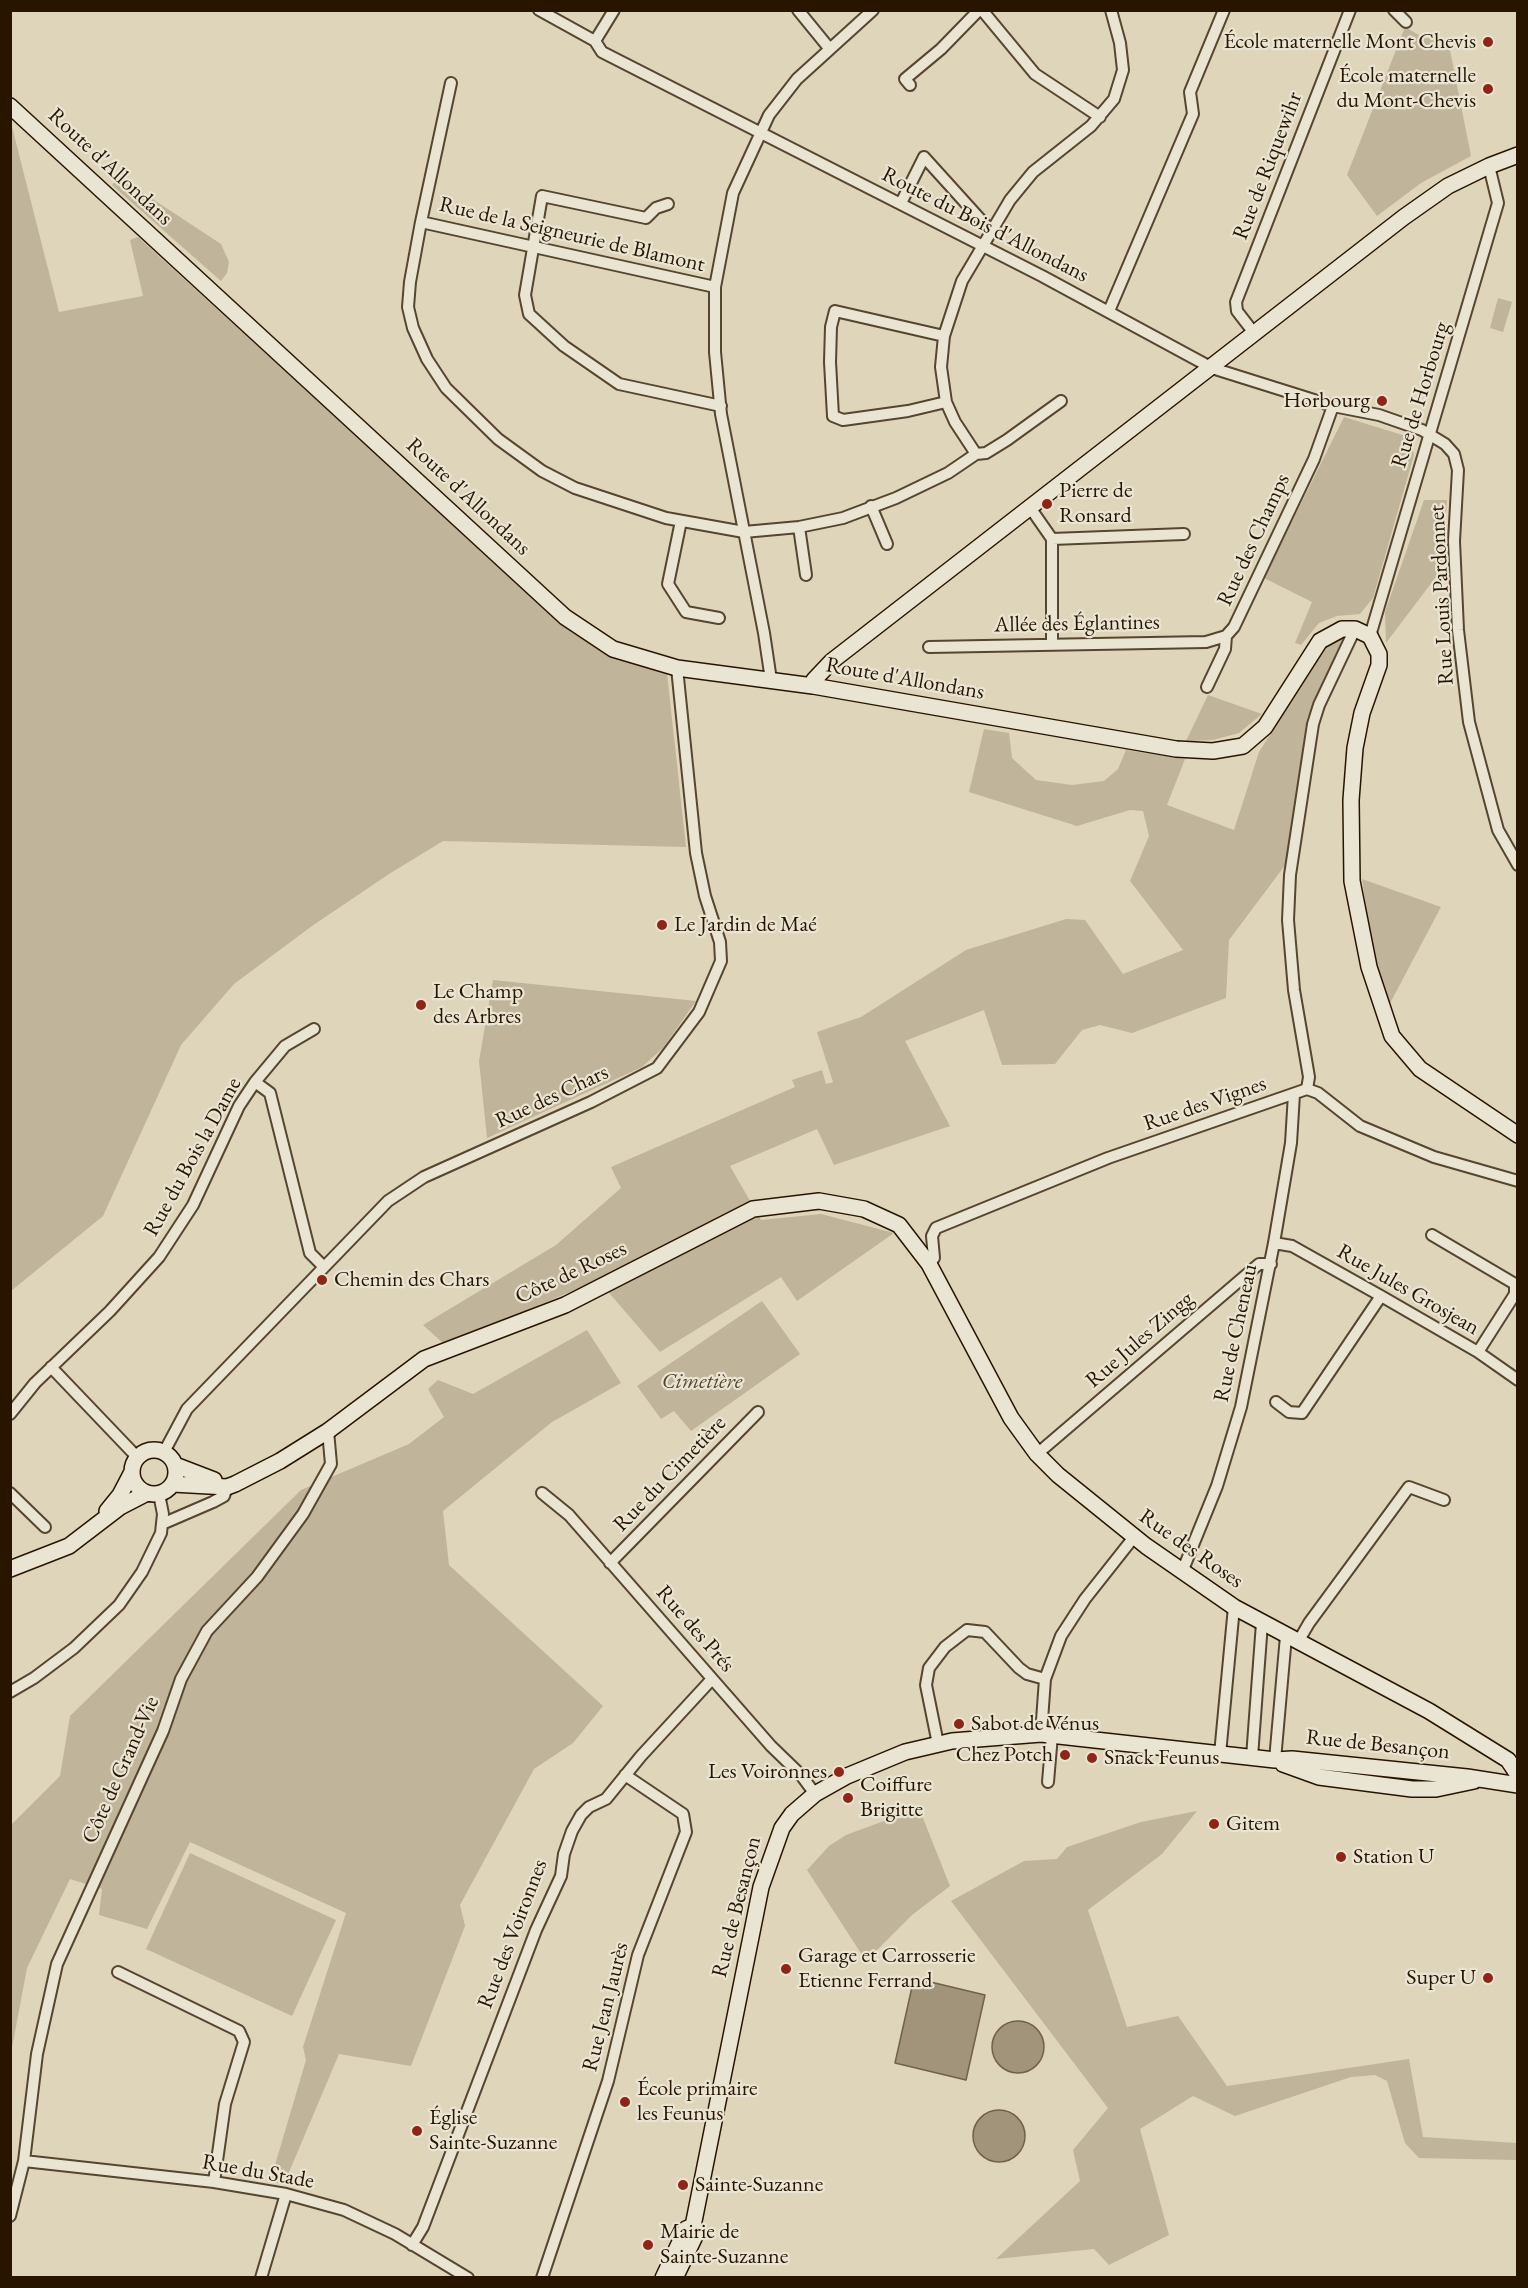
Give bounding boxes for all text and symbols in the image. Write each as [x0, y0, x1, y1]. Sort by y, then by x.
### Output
place label: École maternelle Mont Chevis [1223, 29, 1476, 55]
marker: École maternelle Mont Chevis [1481, 35, 1495, 49]
place label: École maternelle du Mont-Chevis [1336, 63, 1476, 114]
marker: École maternelle du Mont-Chevis [1481, 82, 1495, 96]
street label: Rue de Riquewihr [1228, 88, 1308, 244]
street label: Route d'Allondans [42, 103, 178, 231]
street label: Route du Bois d'Allondans [877, 161, 1093, 289]
street label: Rue de la Seigneurie de Blamont [437, 192, 707, 278]
street label: Rue de Horbourg [1386, 319, 1456, 471]
place label: Horbourg [1283, 388, 1370, 414]
marker: Horbourg [1375, 394, 1389, 408]
street label: Route d'Allondans [400, 433, 536, 561]
street label: Rue des Champs [1212, 470, 1296, 610]
place label: Pierre de Ronsard [1059, 478, 1133, 530]
marker: Pierre de Ronsard [1040, 497, 1054, 511]
street label: Rue Louis Pardonnet [1424, 504, 1460, 686]
street label: Allée des Églantines [994, 609, 1160, 639]
street label: Route d'Allondans [824, 652, 986, 706]
place label: Le Jardin de Maé [674, 912, 817, 938]
marker: Le Jardin de Maé [655, 918, 669, 932]
place label: Le Champ des Arbres [433, 979, 523, 1030]
marker: Le Champ des Arbres [414, 998, 428, 1012]
street label: Rue des Chars [491, 1059, 613, 1135]
street label: Rue des Vignes [1140, 1071, 1270, 1137]
street label: Rue du Bois la Dame [138, 1073, 248, 1241]
street label: Côte de Roses [511, 1236, 631, 1310]
street label: Rue Jules Grosjean [1332, 1239, 1484, 1341]
street label: Rue de Cheneau [1208, 1262, 1264, 1404]
place label: Chemin des Chars [334, 1267, 489, 1293]
marker: Chemin des Chars [315, 1273, 329, 1287]
street label: Rue Jules Zingg [1081, 1286, 1199, 1394]
park label: Cimetière [662, 1369, 742, 1395]
street label: Rue du Cimetière [608, 1411, 732, 1537]
street label: Rue des Roses [1134, 1504, 1248, 1594]
street label: Rue des Prés [650, 1580, 740, 1678]
street label: Côte de Grand-Vie [77, 1692, 165, 1848]
place label: Sabot de Vénus [971, 1711, 1099, 1737]
marker: Sabot de Vénus [952, 1717, 966, 1731]
street label: Rue de Besançon [1305, 1724, 1451, 1766]
place label: Chez Potch [956, 1742, 1053, 1768]
place label: Snack Feunus [1104, 1745, 1219, 1771]
marker: Chez Potch [1058, 1748, 1072, 1762]
marker: Snack Feunus [1085, 1751, 1099, 1765]
place label: Les Voironnes [708, 1759, 827, 1785]
marker: Les Voironnes [832, 1765, 846, 1779]
place label: Coiffure Brigitte [860, 1772, 932, 1824]
marker: Coiffure Brigitte [841, 1791, 855, 1805]
place label: Gitem [1226, 1811, 1280, 1837]
marker: Gitem [1207, 1817, 1221, 1831]
street label: Rue de Besançon [707, 1834, 767, 1980]
place label: Station U [1353, 1844, 1434, 1870]
marker: Station U [1334, 1850, 1348, 1864]
street label: Rue des Voironnes [472, 1856, 554, 2012]
street label: Rue Jean Jaurès [577, 1940, 635, 2074]
place label: Garage et Carrosserie Etienne Ferrand [798, 1943, 975, 1994]
marker: Garage et Carrosserie Etienne Ferrand [779, 1962, 793, 1976]
place label: Super U [1406, 1965, 1476, 1991]
marker: Super U [1481, 1971, 1495, 1985]
place label: École primaire les Feunus [637, 2076, 758, 2128]
marker: École primaire les Feunus [618, 2095, 632, 2109]
place label: Église Sainte-Suzanne [429, 2105, 557, 2156]
marker: Église Sainte-Suzanne [410, 2124, 424, 2138]
street label: Rue du Stade [200, 2149, 316, 2195]
place label: Sainte-Suzanne [695, 2172, 823, 2198]
marker: Sainte-Suzanne [676, 2178, 690, 2192]
place label: Mairie de Sainte-Suzanne [660, 2219, 788, 2270]
marker: Mairie de Sainte-Suzanne [641, 2238, 655, 2252]

